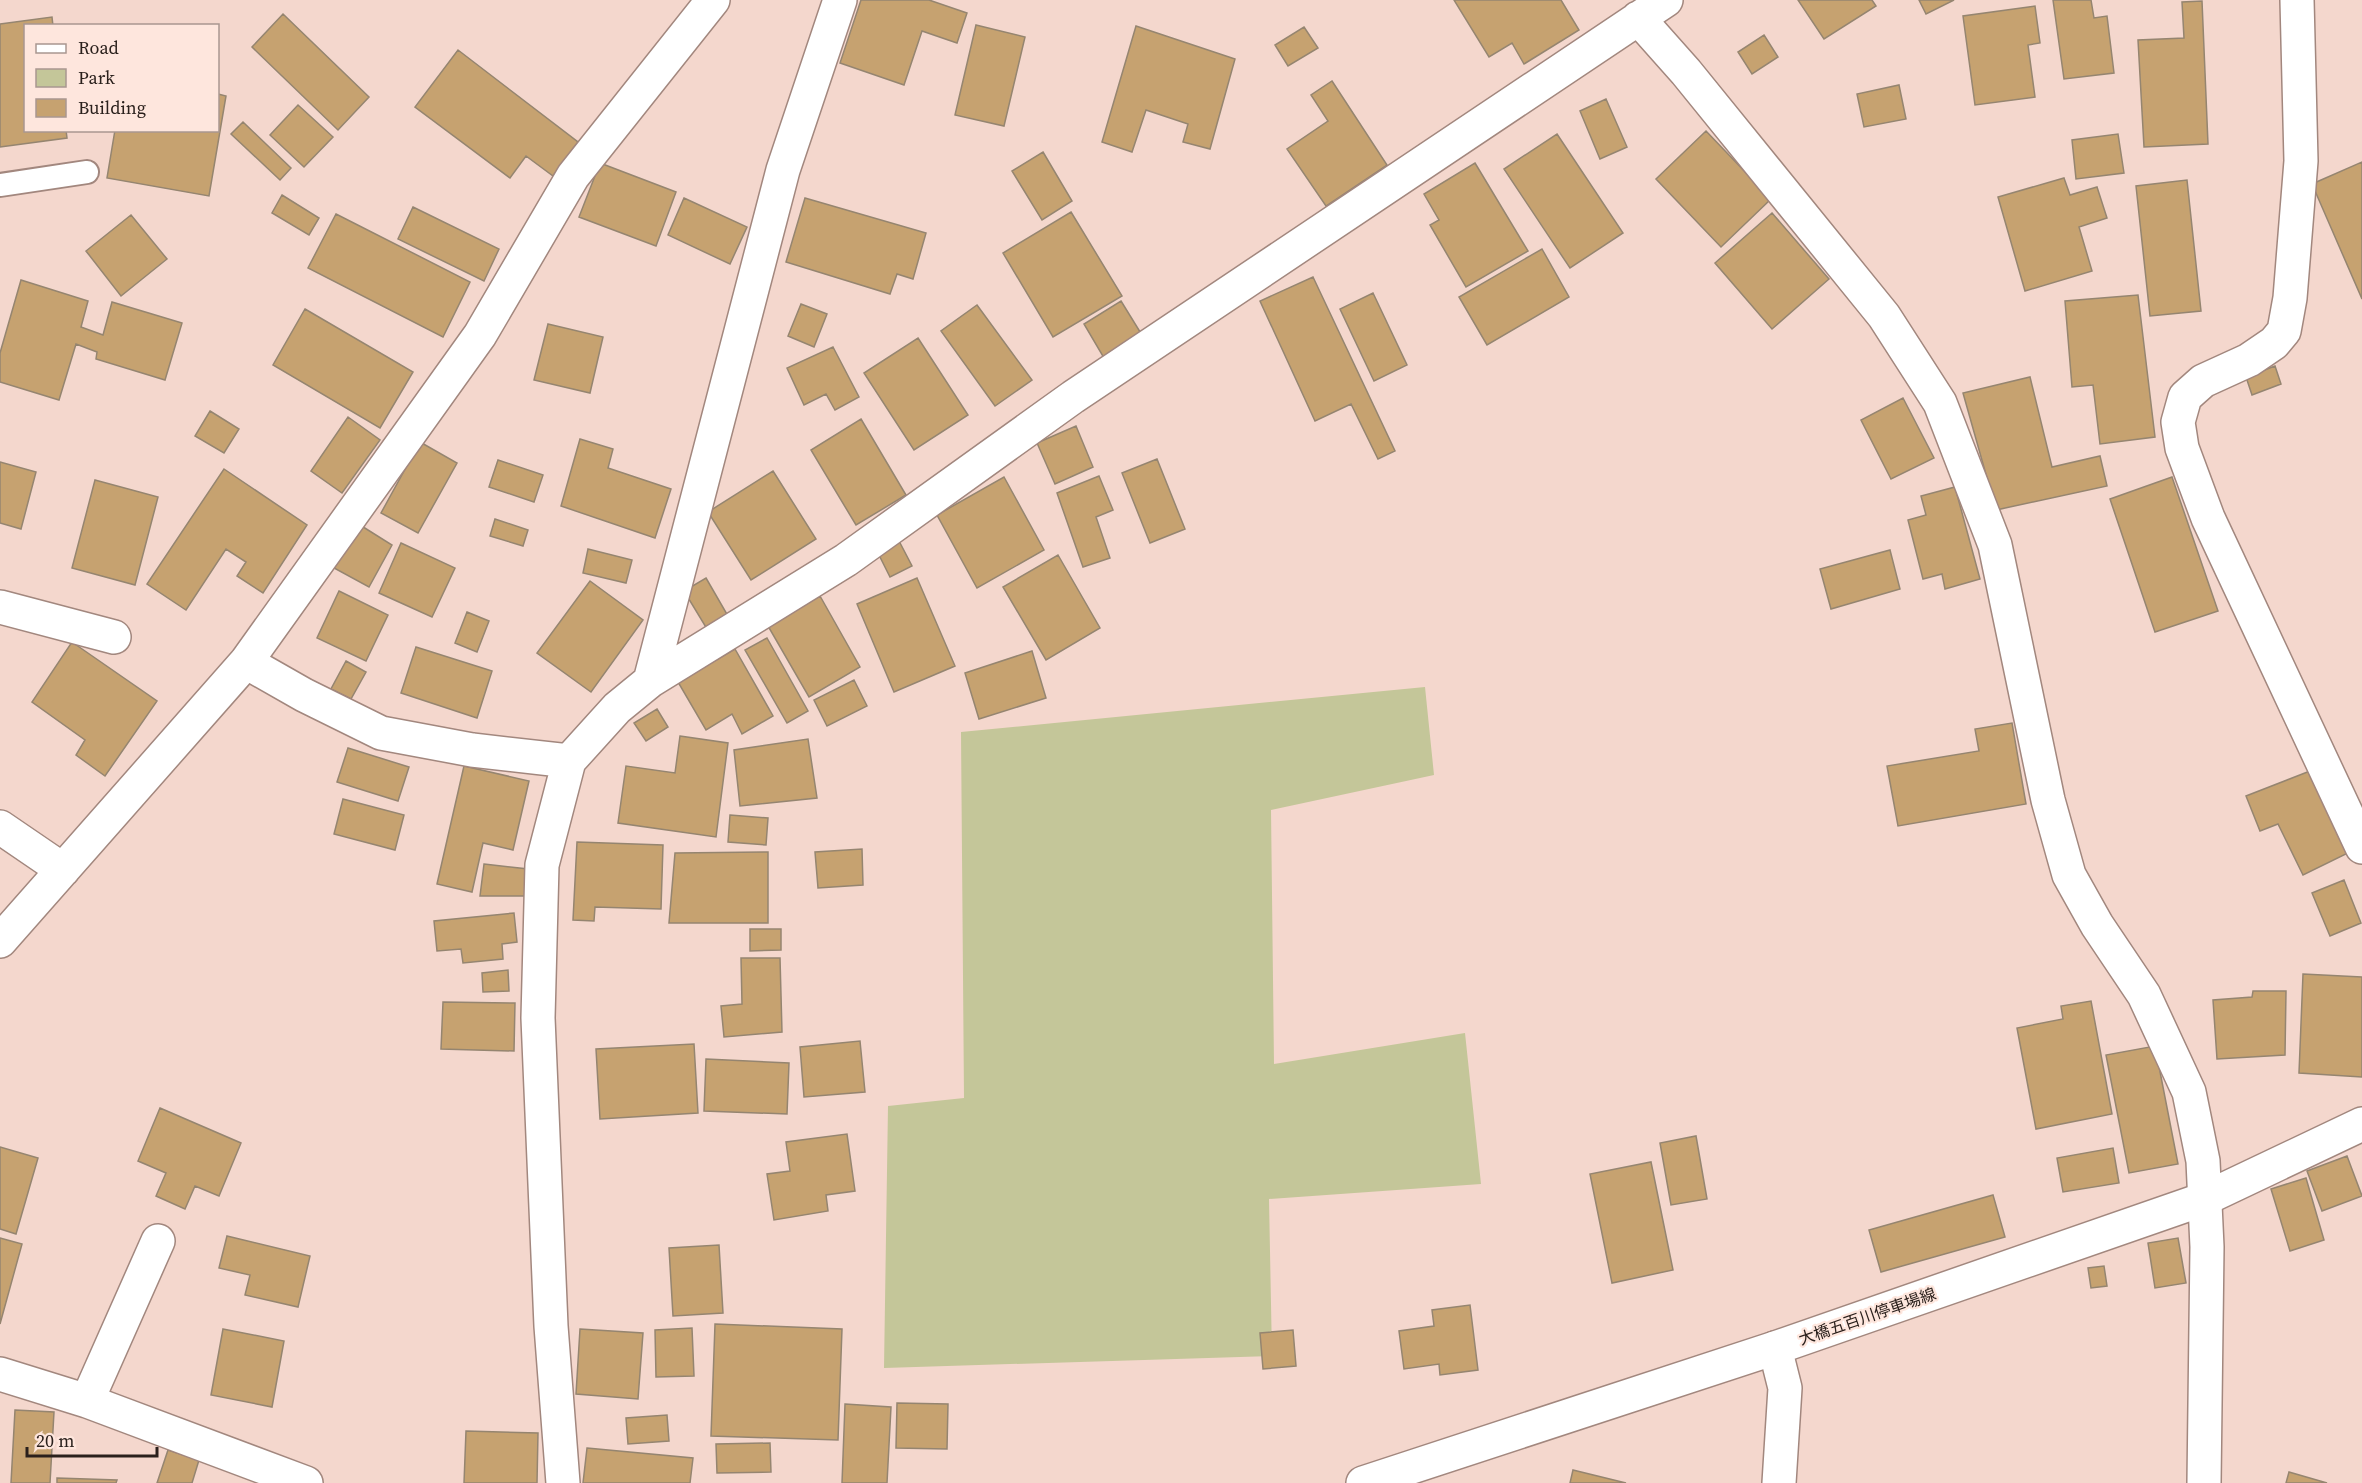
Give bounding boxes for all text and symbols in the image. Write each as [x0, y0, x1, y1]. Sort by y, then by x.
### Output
legend [24, 24, 219, 132]
text: Road [78, 35, 119, 60]
text: Park [78, 65, 115, 90]
text: Building [78, 95, 146, 120]
street label: 大橋五百川停車場線 [1795, 1282, 1939, 1350]
scale bar [27, 1420, 158, 1458]
text: 20 m [36, 1428, 74, 1453]

